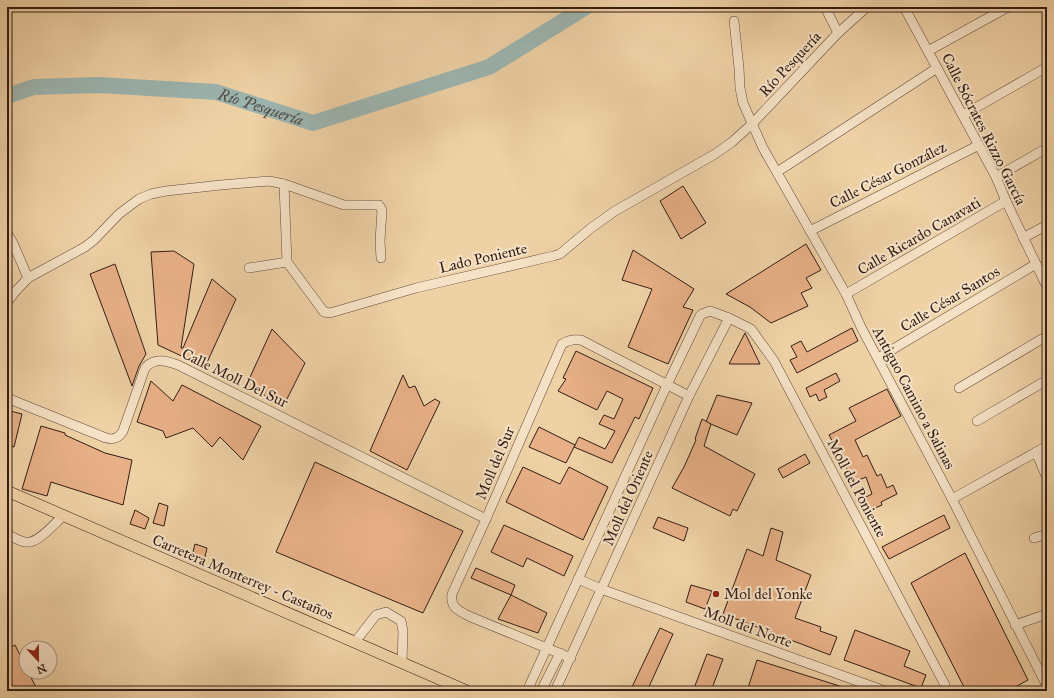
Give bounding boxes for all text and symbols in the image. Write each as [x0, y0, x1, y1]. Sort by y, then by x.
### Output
street label: Río Pesquería [755, 27, 826, 101]
street label: Calle Sócrates Rizzo García [938, 50, 1030, 209]
water label: Río Pesquería [215, 84, 306, 129]
street label: Calle César González [827, 138, 949, 212]
street label: Calle Ricardo Canavati [854, 193, 984, 279]
street label: Lado Poniente [437, 239, 529, 277]
street label: Calle César Santos [897, 262, 1003, 336]
street label: Antiguo Camino a Salinas [868, 323, 959, 472]
street label: Calle Moll Del Sur [179, 344, 291, 412]
street label: Moll del Sur [472, 423, 519, 502]
street label: Moll del Poniente [823, 436, 891, 540]
street label: Moll del Oriente [599, 448, 657, 548]
street label: Carretera Monterrey - Castaños [150, 531, 336, 623]
place label: Mol del Yonke [724, 585, 813, 603]
marker: Mol del Yonke [711, 589, 721, 599]
street label: Moll del Norte [701, 603, 795, 651]
north arrow [18, 640, 58, 680]
text: N [34, 661, 48, 677]

